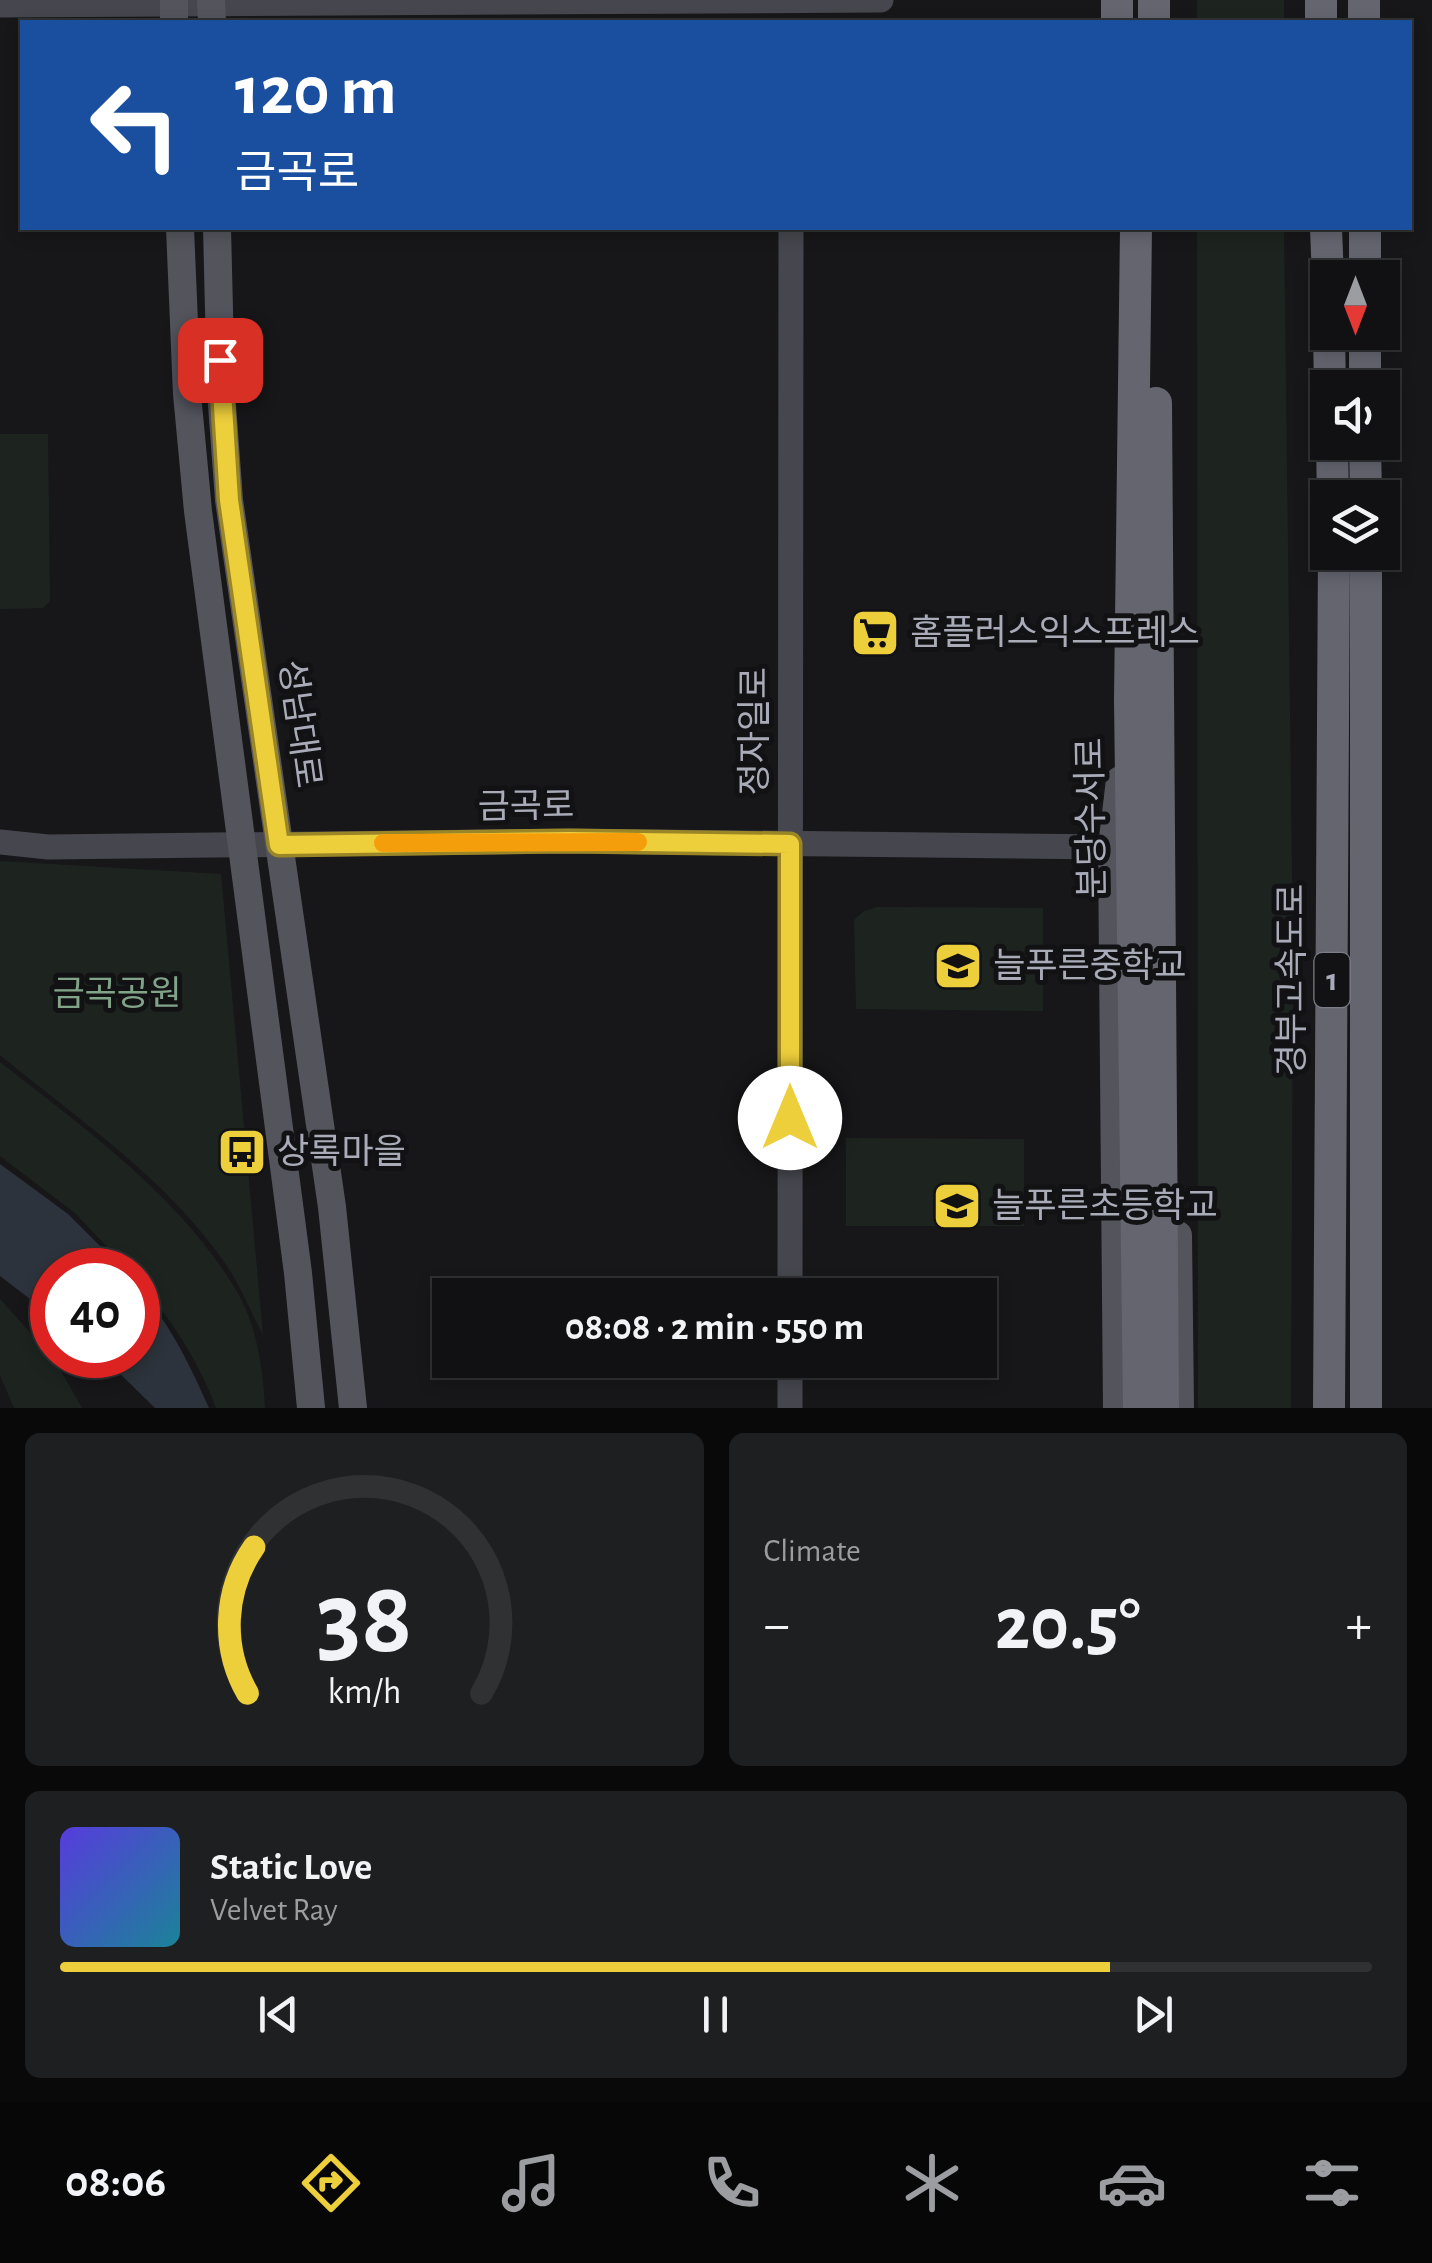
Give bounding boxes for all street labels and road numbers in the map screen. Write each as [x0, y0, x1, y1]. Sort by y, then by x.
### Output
street label: 성남대로 [273, 658, 326, 790]
street label: 정자일로 [736, 667, 773, 795]
street label: 분당수서로 [1071, 737, 1111, 899]
street label: 금곡로 [477, 789, 575, 825]
street label: 경부고속도로 [1274, 883, 1310, 1077]
road number: 1 [1314, 953, 1350, 1007]

